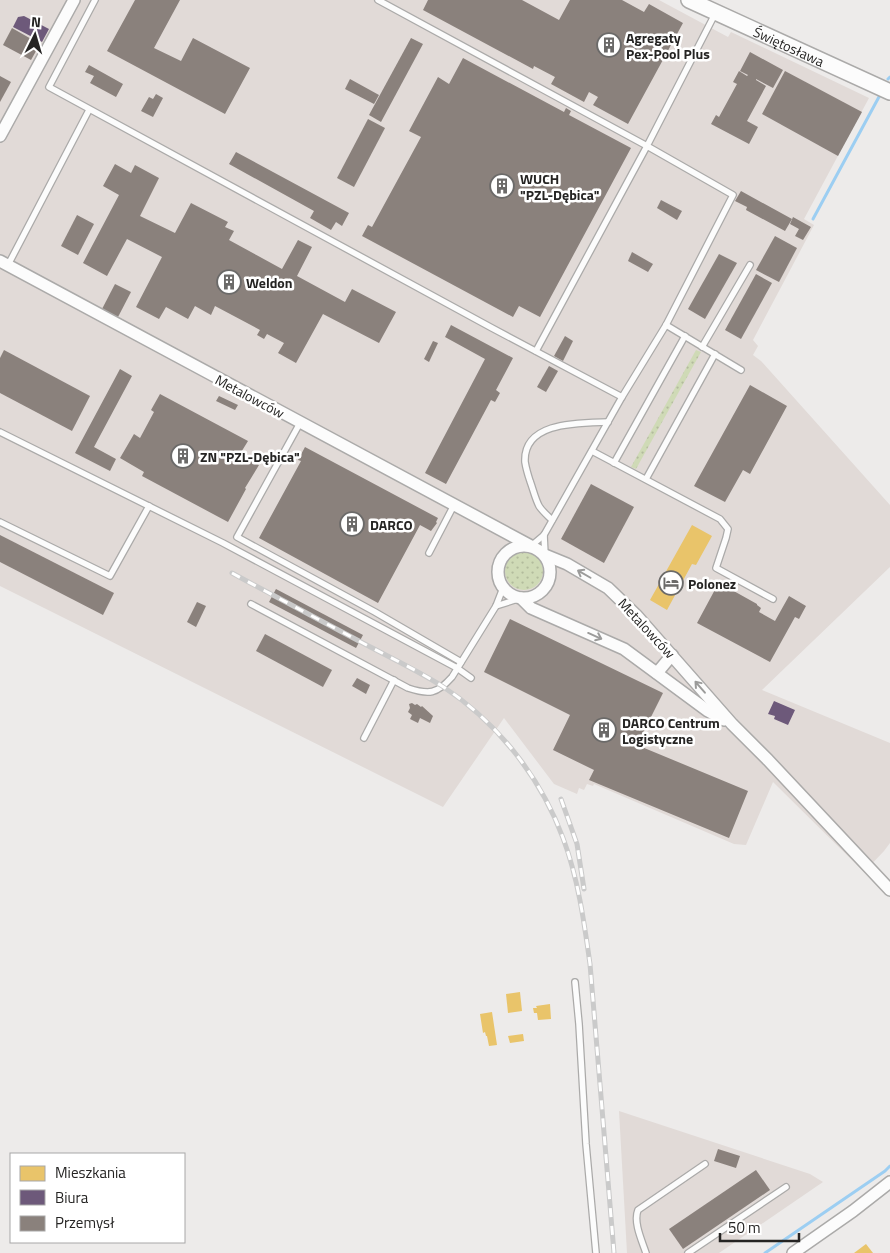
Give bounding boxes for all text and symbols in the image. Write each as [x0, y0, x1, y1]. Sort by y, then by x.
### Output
north arrow [10, 10, 60, 60]
text: N [30, 11, 42, 32]
street label: Świętosława [750, 20, 828, 71]
place label: Agregaty Pex-Pool Plus [626, 27, 710, 64]
building icon: Agregaty Pex-Pool Plus [596, 32, 622, 58]
place label: WUCH "PZL-Dębica" [520, 168, 599, 205]
building icon: WUCH "PZL-Dębica" [489, 173, 515, 199]
building icon: Weldon [216, 269, 242, 295]
place label: Weldon [246, 272, 293, 293]
street label: Metalowców [212, 369, 289, 423]
building icon: ZN "PZL-Dębica" [170, 443, 196, 469]
place label: ZN "PZL-Dębica" [200, 446, 300, 467]
building icon: DARCO [339, 511, 365, 537]
place label: DARCO [370, 514, 413, 535]
one-way arrow [577, 569, 592, 579]
hotel icon: Polonez [658, 570, 684, 596]
place label: Polonez [688, 573, 736, 594]
street label: Metalowców [613, 593, 681, 663]
one-way arrow [587, 632, 602, 642]
one-way arrow [694, 680, 706, 693]
place label: DARCO Centrum Logistyczne [622, 712, 720, 749]
building icon: DARCO Centrum Logistyczne [591, 717, 617, 743]
legend [10, 1153, 185, 1243]
text: Mieszkania [55, 1161, 126, 1184]
text: Biura [55, 1186, 89, 1209]
scale bar [720, 1210, 799, 1242]
text: Przemysł [55, 1211, 115, 1234]
text: 50 m [728, 1216, 761, 1239]

